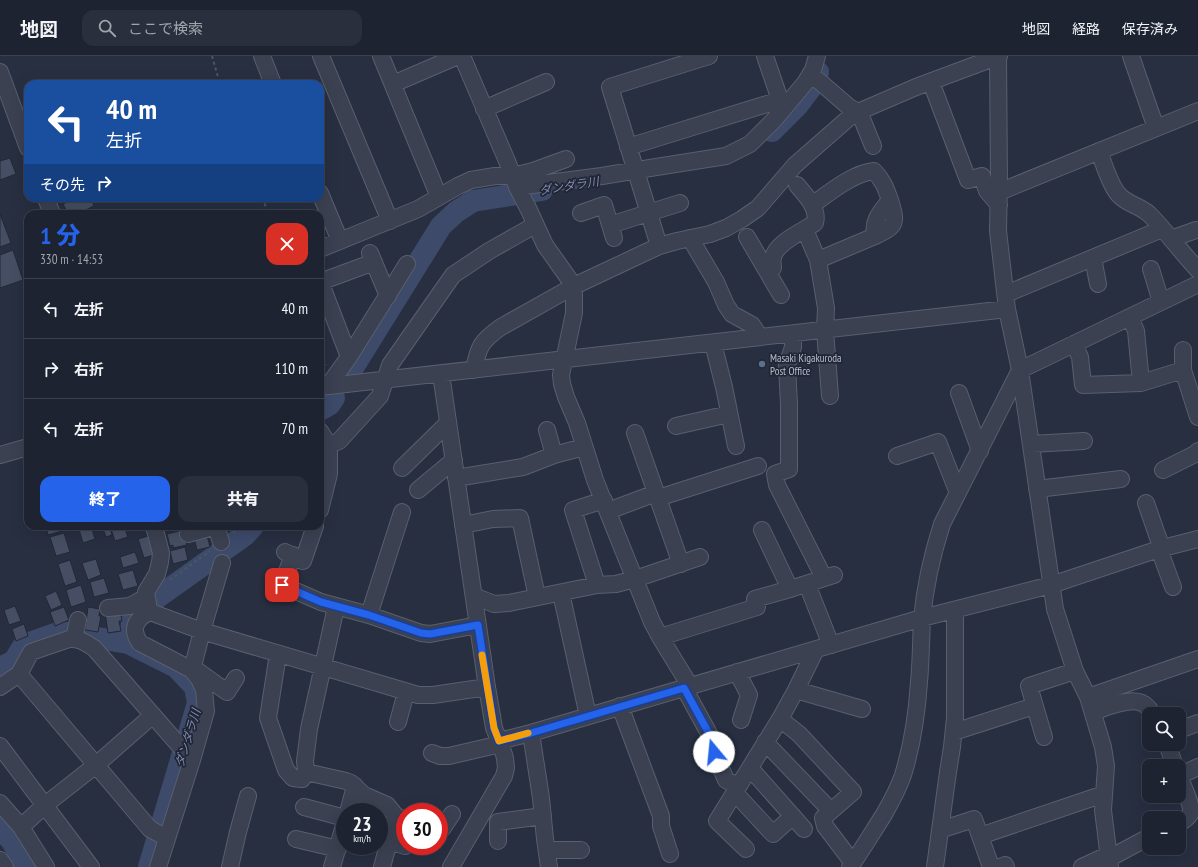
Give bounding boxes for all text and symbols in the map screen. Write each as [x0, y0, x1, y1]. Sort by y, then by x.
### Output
search box [82, 10, 362, 46]
text: 地図 [20, 17, 58, 41]
icon: search [96, 17, 118, 39]
text: ここで検索 [128, 19, 203, 38]
text: 地図 [1022, 20, 1050, 38]
text: 経路 [1072, 20, 1100, 38]
text: 保存済み [1122, 20, 1178, 38]
text: 40 m [106, 90, 157, 127]
icon: left [40, 96, 92, 148]
text: 左折 [106, 129, 142, 152]
icon: right [93, 172, 115, 194]
water label: ダンダラ川 [538, 173, 602, 198]
text: その先 [40, 175, 85, 194]
text: 1 分 [40, 220, 80, 251]
button: close [266, 223, 308, 265]
text: 330 m · 14:53 [40, 251, 103, 268]
icon: left [40, 298, 62, 320]
text: 40 m [282, 299, 308, 318]
text: 左折 [74, 300, 104, 319]
place label: Masaki Kigakuroda Post Office [770, 351, 841, 378]
icon: right [40, 358, 62, 380]
text: 110 m [275, 359, 308, 378]
marker: Masaki Kigakuroda Post Office [757, 359, 767, 369]
text: 右折 [74, 360, 104, 379]
icon: left [40, 418, 62, 440]
text: 70 m [282, 419, 308, 438]
text: 左折 [74, 420, 104, 439]
button: 終了 [40, 476, 170, 522]
button: 共有 [178, 476, 308, 522]
pin [265, 568, 299, 602]
icon: arrive [271, 574, 293, 596]
water label: ダンダラ川 [172, 705, 204, 769]
map controls [1142, 707, 1186, 855]
button: search [1142, 707, 1186, 751]
position arrow [693, 731, 735, 773]
button: + [1142, 759, 1186, 803]
speed limit sign: 30 [396, 803, 448, 855]
text: 23 [352, 811, 372, 837]
button: − [1142, 811, 1186, 855]
text: km/h [353, 832, 371, 845]

